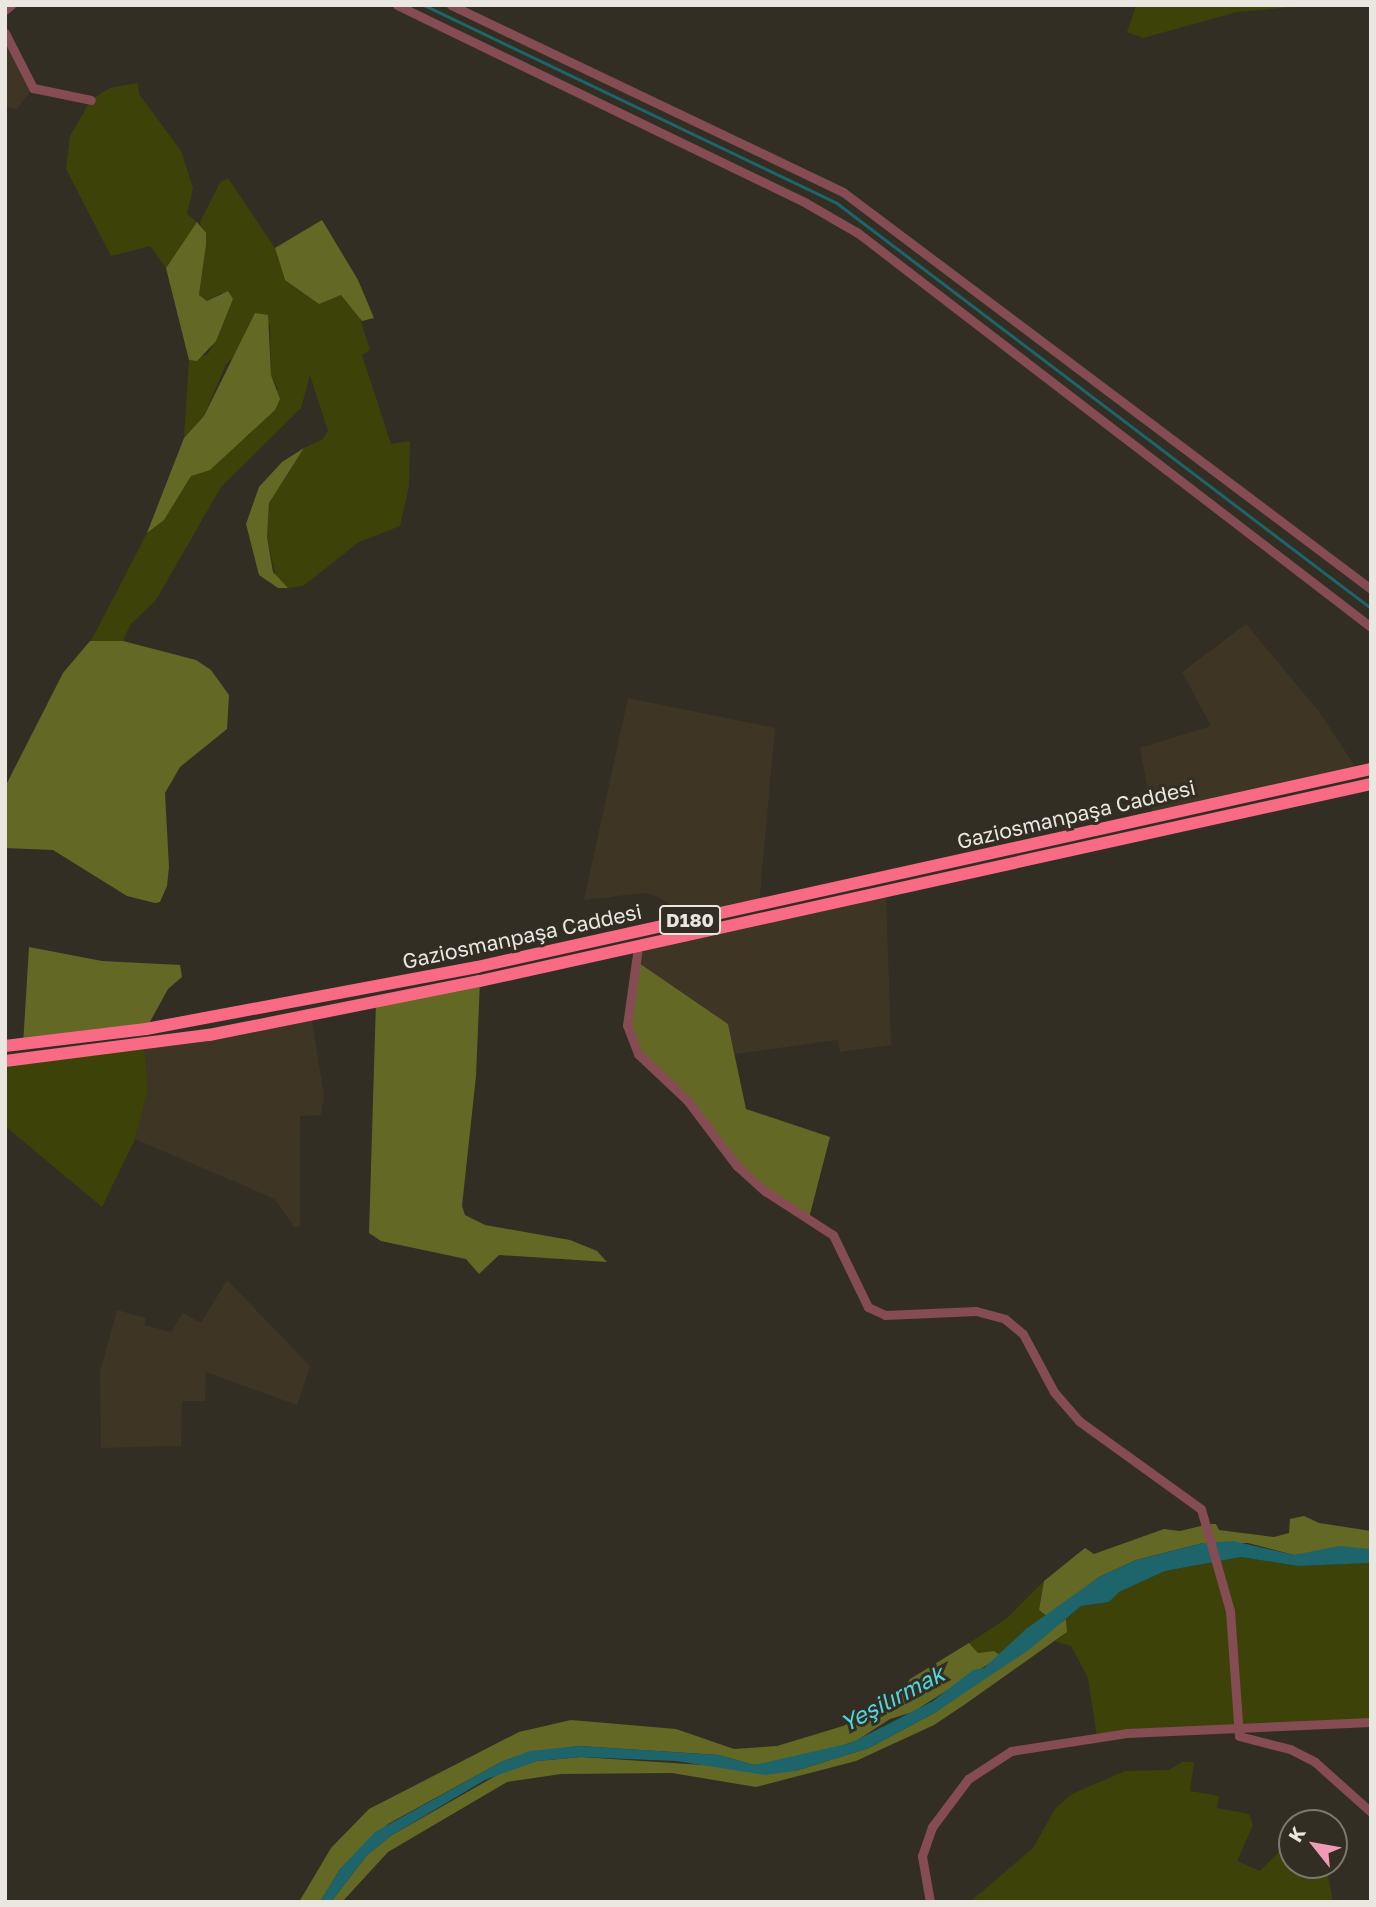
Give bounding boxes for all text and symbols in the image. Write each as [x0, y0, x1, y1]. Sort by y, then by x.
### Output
street label: Gaziosmanpaşa Caddesi [954, 774, 1198, 854]
street label: Gaziosmanpaşa Caddesi [400, 898, 644, 974]
road number: D180 [658, 904, 722, 936]
water label: Yeşilırmak [835, 1659, 949, 1737]
north arrow [1278, 1809, 1348, 1879]
text: K [1283, 1822, 1310, 1846]

